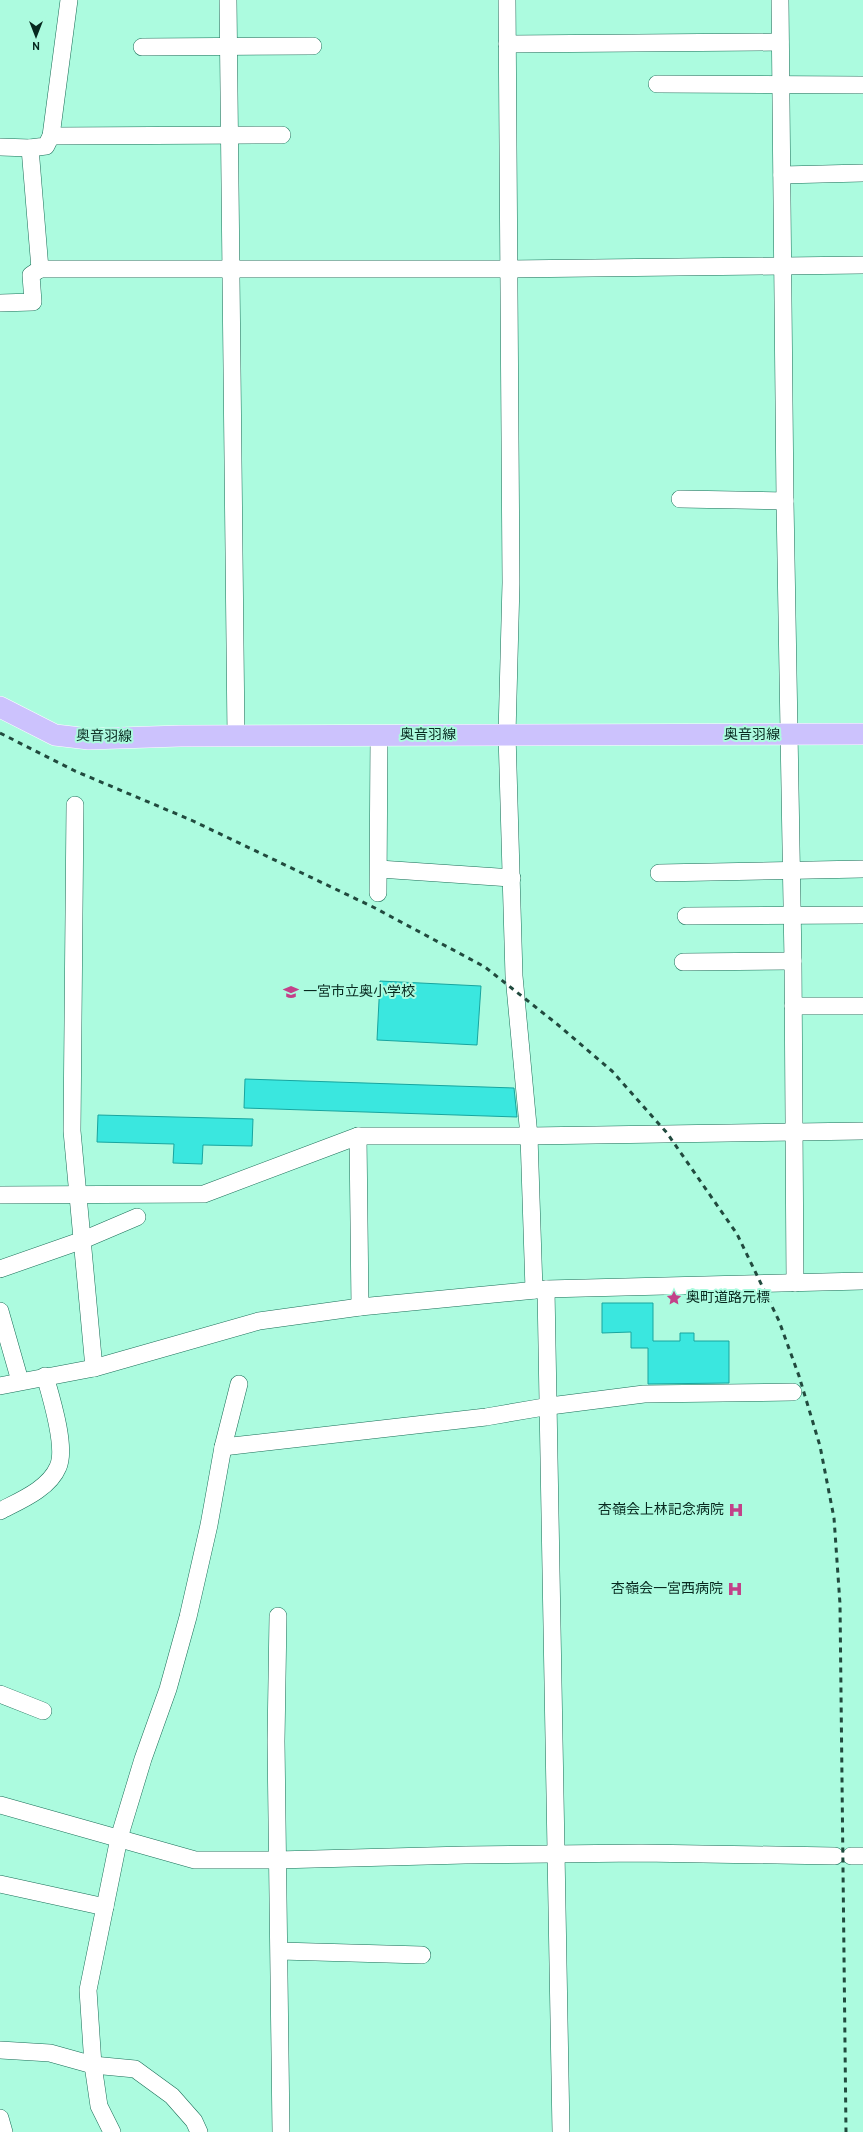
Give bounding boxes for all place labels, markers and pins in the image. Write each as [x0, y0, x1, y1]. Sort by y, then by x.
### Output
school or university icon: 一宮市立奥小学校 [282, 983, 300, 1001]
place label: 一宮市立奥小学校 [303, 984, 415, 1001]
place icon: 奥町道路元標 [665, 1289, 683, 1307]
place label: 奥町道路元標 [686, 1290, 770, 1307]
hospital icon: 杏嶺会上林記念病院 [727, 1501, 745, 1519]
place label: 杏嶺会上林記念病院 [598, 1502, 724, 1519]
hospital icon: 杏嶺会一宮西病院 [726, 1580, 744, 1598]
place label: 杏嶺会一宮西病院 [611, 1581, 723, 1598]

